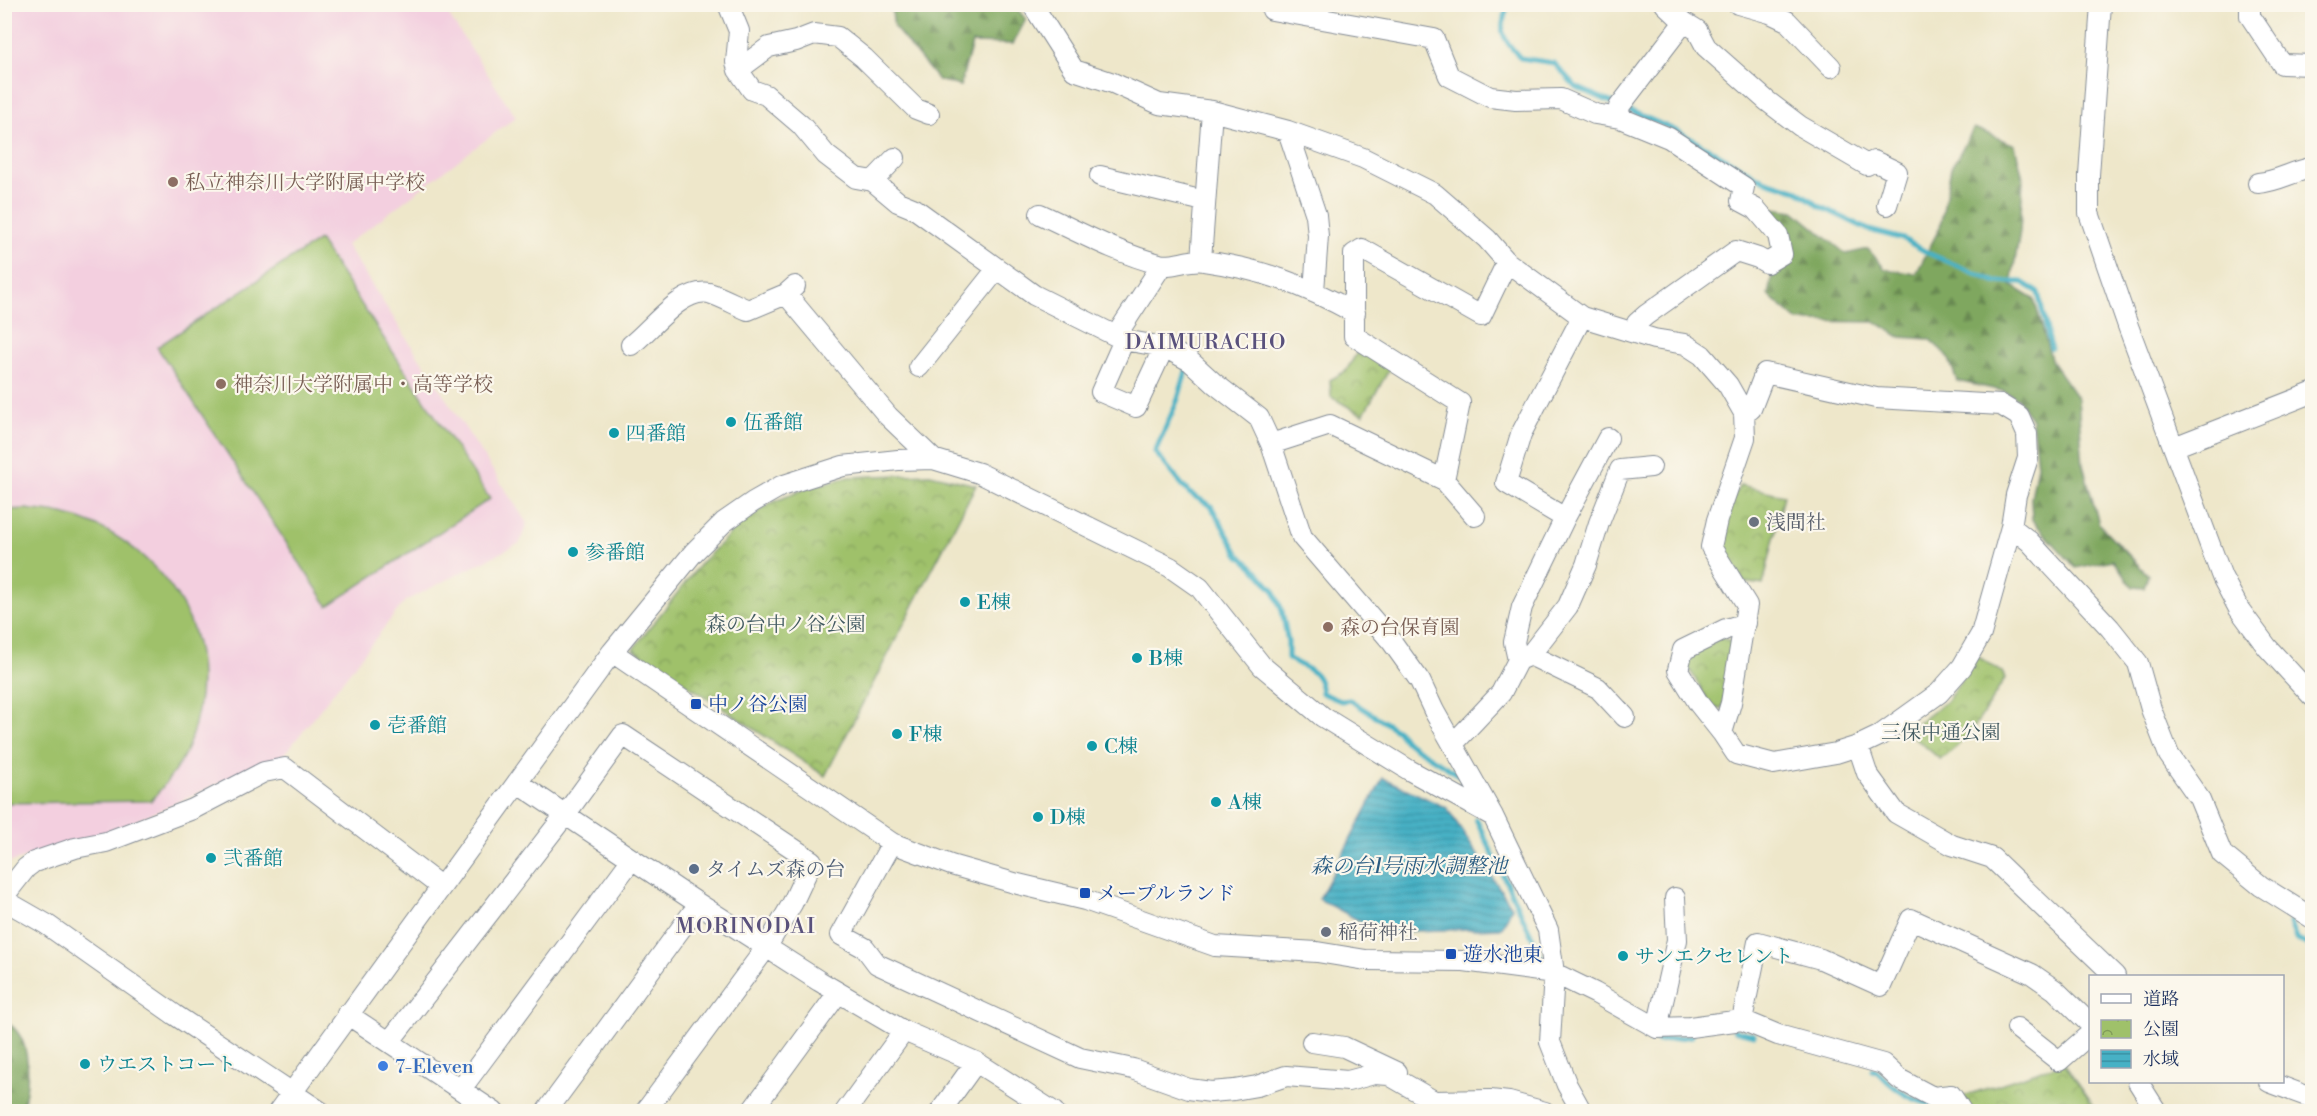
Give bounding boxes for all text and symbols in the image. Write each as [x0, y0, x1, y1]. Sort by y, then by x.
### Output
place label: 私立神奈川大学附属中学校 [185, 171, 425, 196]
marker: 私立神奈川大学附属中学校 [166, 175, 180, 189]
district label: DAIMURACHO [1125, 330, 1287, 356]
place label: 神奈川大学附属中・高等学校 [233, 373, 493, 398]
marker: 神奈川大学附属中・高等学校 [214, 377, 228, 391]
place label: 伍番館 [743, 411, 803, 436]
marker: 伍番館 [724, 415, 738, 429]
place label: 四番館 [626, 422, 686, 447]
marker: 四番館 [607, 426, 621, 440]
place label: 浅間社 [1766, 511, 1826, 536]
marker: 浅間社 [1747, 515, 1761, 529]
place label: 参番館 [585, 541, 645, 566]
marker: 参番館 [566, 545, 580, 559]
place label: E棟 [977, 591, 1011, 616]
marker: E棟 [958, 595, 972, 609]
park label: 森の台中ノ谷公園 [706, 613, 866, 638]
place label: 森の台保育園 [1340, 616, 1460, 641]
marker: 森の台保育園 [1321, 620, 1335, 634]
place label: B棟 [1148, 647, 1183, 672]
marker: B棟 [1130, 651, 1144, 665]
place label: 中ノ谷公園 [708, 693, 808, 718]
marker: 中ノ谷公園 [689, 697, 703, 711]
place label: 壱番館 [387, 714, 447, 739]
marker: 壱番館 [368, 718, 382, 732]
park label: 三保中通公園 [1881, 721, 2001, 746]
place label: F棟 [909, 723, 942, 748]
marker: F棟 [890, 727, 904, 741]
place label: C棟 [1104, 735, 1138, 760]
marker: C棟 [1085, 739, 1099, 753]
place label: A棟 [1227, 791, 1262, 816]
marker: A棟 [1209, 795, 1223, 809]
place label: D棟 [1050, 806, 1086, 831]
marker: D棟 [1031, 810, 1045, 824]
place label: 弐番館 [223, 847, 283, 872]
marker: 弐番館 [204, 851, 218, 865]
water label: 森の台1号雨水調整池 [1311, 854, 1509, 880]
place label: タイムズ森の台 [706, 858, 846, 883]
marker: タイムズ森の台 [687, 862, 701, 876]
place label: メープルランド [1097, 882, 1235, 907]
marker: メープルランド [1078, 886, 1092, 900]
district label: MORINODAI [676, 914, 816, 940]
place label: 稲荷神社 [1338, 921, 1418, 946]
marker: 稲荷神社 [1319, 925, 1333, 939]
place label: 遊水池東 [1463, 943, 1543, 968]
place label: サンエクセレント [1635, 945, 1794, 970]
marker: 遊水池東 [1444, 947, 1458, 961]
marker: サンエクセレント [1616, 949, 1630, 963]
legend [2089, 975, 2284, 1083]
text: 道路 [2143, 988, 2179, 1011]
text: 公園 [2143, 1018, 2179, 1041]
text: 水域 [2143, 1048, 2179, 1071]
place label: ウエストコート [97, 1053, 236, 1078]
place label: 7-Eleven [395, 1055, 474, 1080]
marker: ウエストコート [78, 1057, 92, 1071]
marker: 7-Eleven [376, 1059, 390, 1073]

